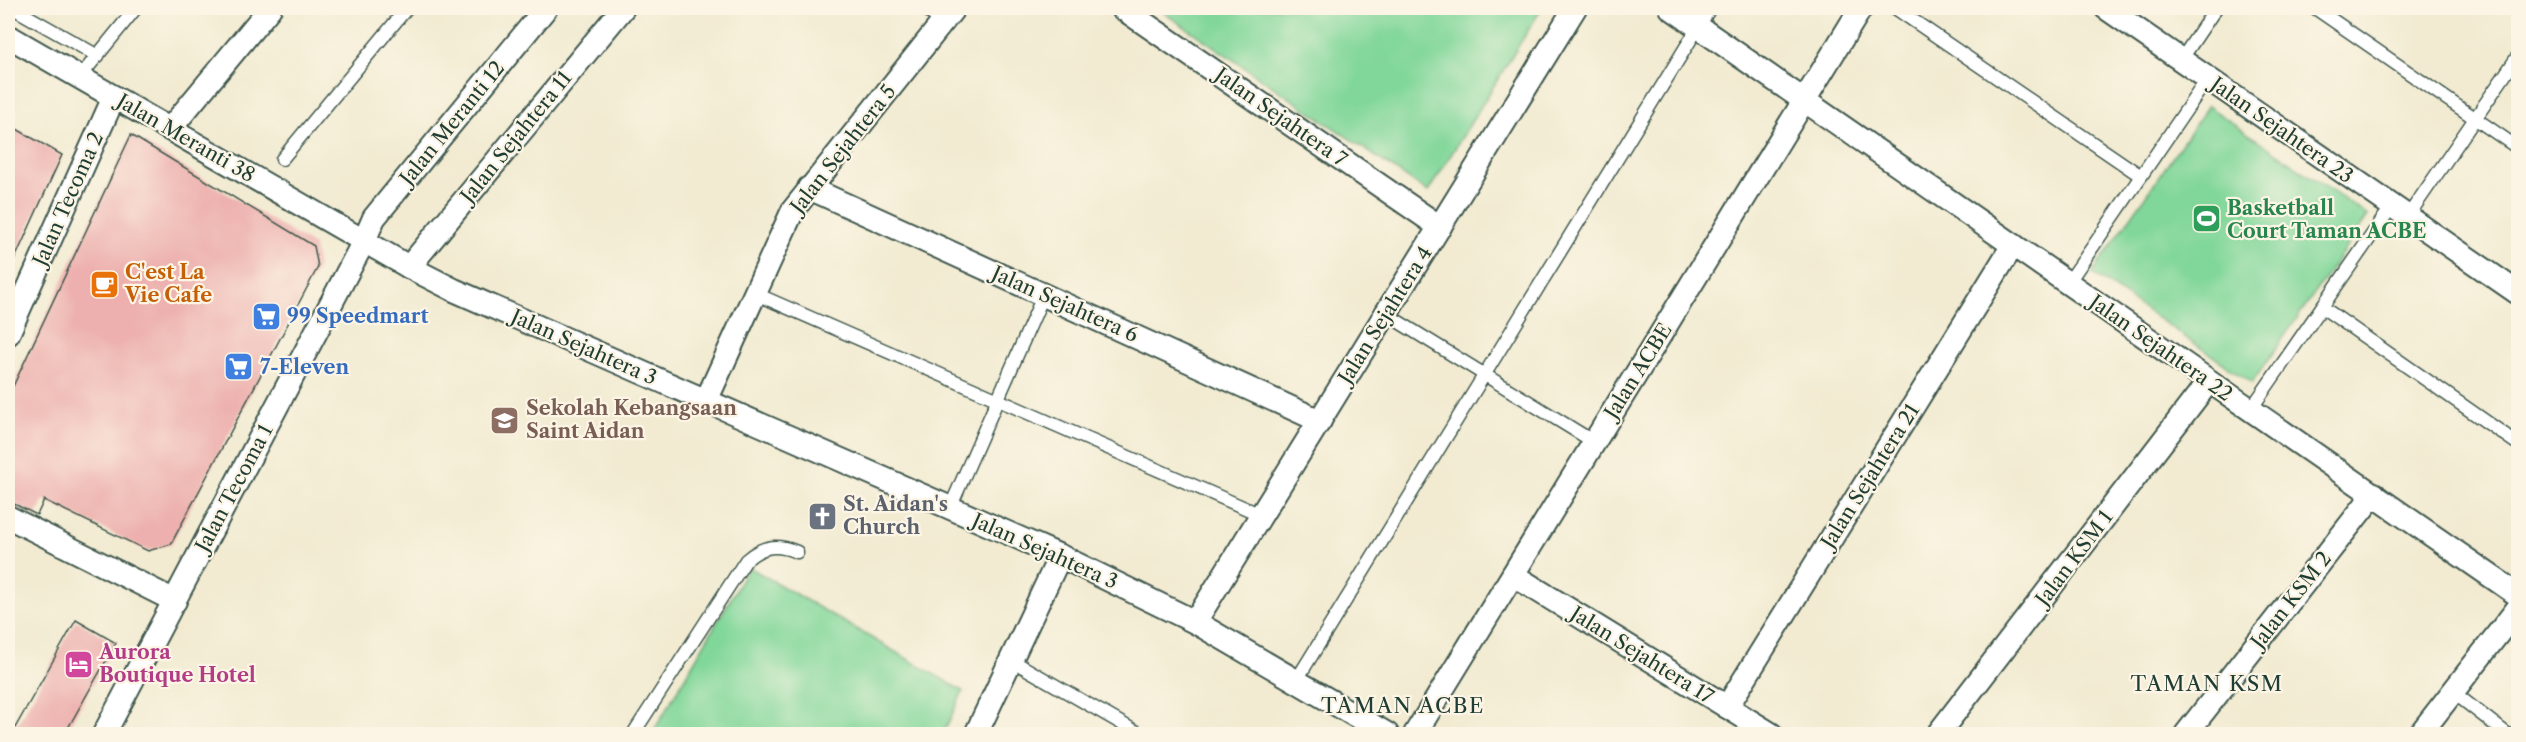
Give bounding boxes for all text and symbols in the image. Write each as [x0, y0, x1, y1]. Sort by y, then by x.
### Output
street label: Jalan Meranti 12 [393, 56, 509, 192]
street label: Jalan Sejahtera 7 [1208, 61, 1352, 172]
street label: Jalan Sejahtera 11 [454, 66, 577, 210]
street label: Jalan Sejahtera 23 [2204, 70, 2358, 188]
street label: Jalan Sejahtera 5 [783, 80, 901, 221]
street label: Jalan Meranti 38 [110, 87, 259, 187]
street label: Jalan Tecoma 2 [27, 128, 108, 272]
place label: Basketball Court Taman ACBE [2227, 196, 2426, 243]
sports icon: Basketball Court Taman ACBE [2190, 203, 2222, 235]
street label: Jalan Sejahtera 4 [1332, 242, 1437, 391]
place label: C'est La Vie Cafe [124, 260, 212, 307]
street label: Jalan Sejahtera 6 [985, 260, 1142, 347]
cafe icon: C'est La Vie Cafe [88, 268, 120, 300]
street label: Jalan Sejahtera 22 [2082, 288, 2237, 406]
supermarket icon: 99 Speedmart [250, 300, 282, 332]
street label: Jalan Sejahtera 3 [505, 303, 661, 390]
place label: 99 Speedmart [287, 304, 429, 328]
street label: Jalan ACBE [1598, 319, 1677, 426]
supermarket icon: 7-Eleven [223, 351, 255, 383]
place label: 7-Eleven [260, 355, 349, 379]
place label: Sekolah Kebangsaan Saint Aidan [526, 396, 737, 443]
street label: Jalan Sejahtera 21 [1814, 399, 1924, 555]
school or university icon: Sekolah Kebangsaan Saint Aidan [489, 404, 521, 436]
street label: Jalan Tecoma 1 [189, 420, 278, 558]
place label: St. Aidan's Church [843, 492, 948, 539]
church icon: St. Aidan's Church [806, 500, 838, 532]
street label: Jalan KSM 1 [2029, 505, 2118, 613]
street label: Jalan Sejahtera 3 [966, 507, 1122, 594]
street label: Jalan KSM 2 [2244, 547, 2336, 656]
street label: Jalan Sejahtera 17 [1563, 600, 1718, 709]
place label: Aurora Boutique Hotel [98, 640, 256, 687]
hotel icon: Aurora Boutique Hotel [62, 648, 94, 680]
district label: TAMAN KSM [2130, 671, 2284, 696]
district label: TAMAN ACBE [1321, 693, 1485, 718]

